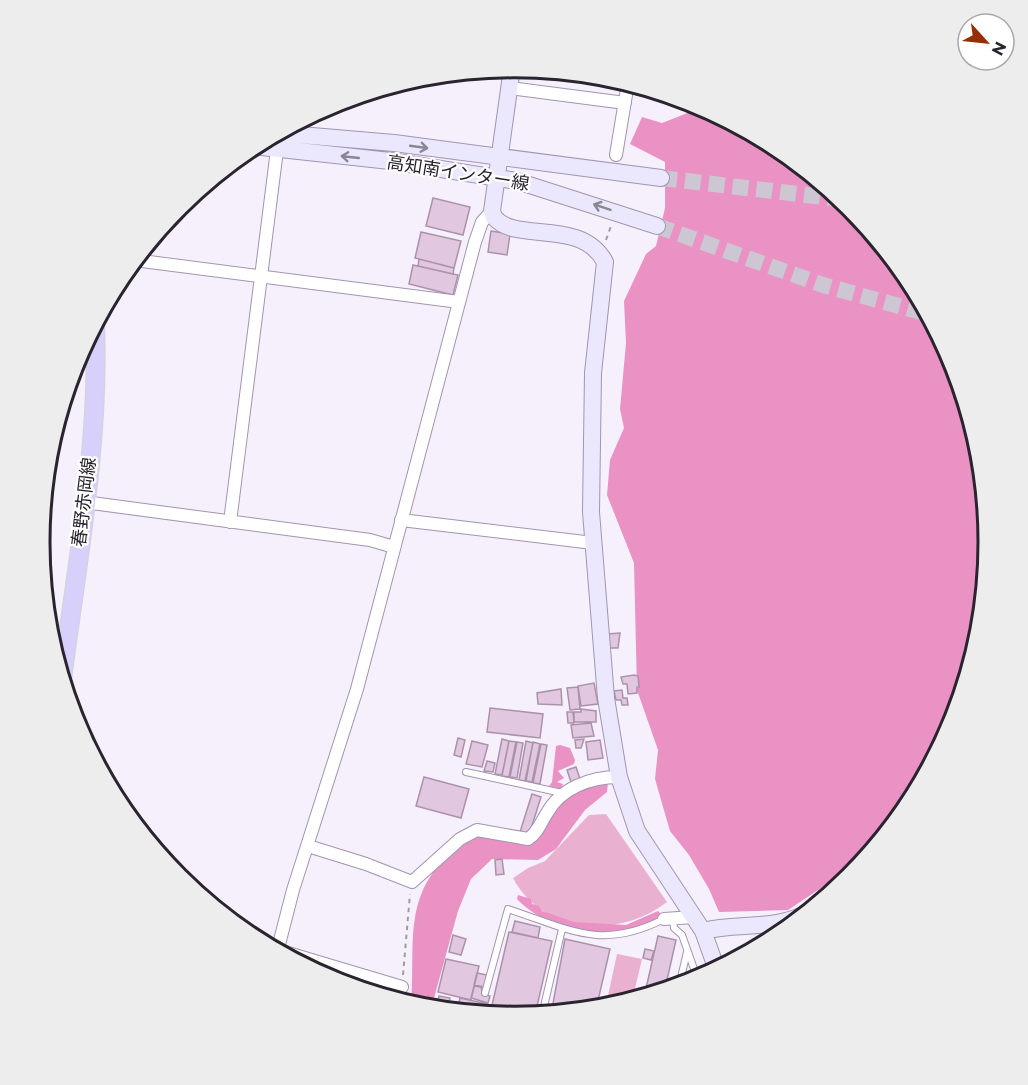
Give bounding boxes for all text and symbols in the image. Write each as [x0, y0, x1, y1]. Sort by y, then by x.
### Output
north arrow [956, 12, 1016, 72]
text: N [988, 39, 1010, 59]
one-way arrow [409, 141, 428, 152]
one-way arrow [340, 151, 360, 162]
street label: 高知南インター線 [385, 151, 531, 195]
one-way arrow [593, 200, 612, 211]
street label: 春野赤岡線 [68, 456, 100, 548]

